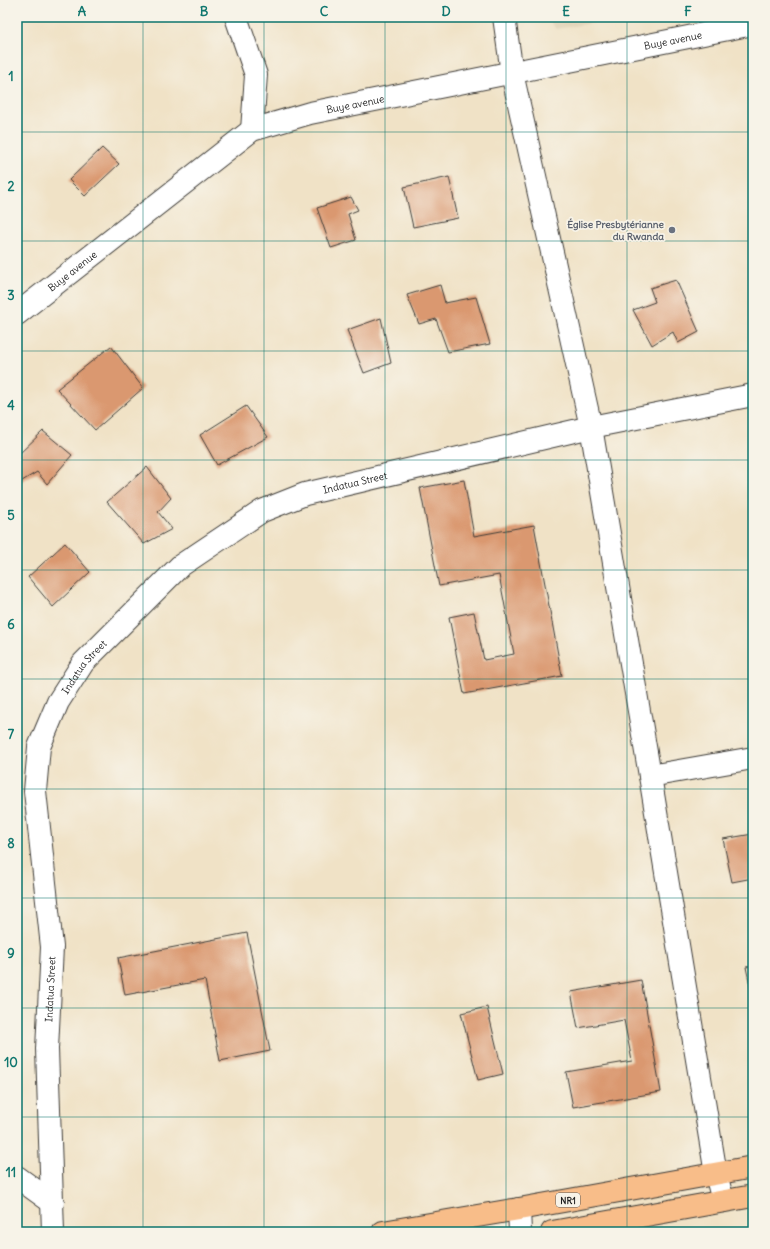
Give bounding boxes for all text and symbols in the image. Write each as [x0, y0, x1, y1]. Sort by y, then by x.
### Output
text: A [78, 3, 87, 20]
text: B [200, 3, 209, 20]
text: C [320, 3, 329, 20]
text: D [441, 3, 451, 20]
text: E [562, 3, 570, 20]
text: F [684, 3, 692, 20]
street label: Buye avenue [643, 28, 703, 52]
text: 1 [8, 68, 14, 85]
street label: Buye avenue [325, 92, 385, 116]
text: 2 [7, 178, 15, 195]
place label: Église Presbytérianne du Rwanda [567, 218, 665, 243]
marker: Église Presbytérianne du Rwanda [667, 225, 677, 235]
street label: Buye avenue [45, 248, 99, 294]
text: 3 [7, 287, 15, 304]
text: 4 [7, 397, 15, 414]
street label: Indatua Street [322, 468, 389, 496]
text: 5 [7, 507, 15, 524]
text: 6 [7, 616, 15, 633]
street label: Indatua Street [58, 636, 110, 696]
text: 7 [8, 726, 15, 743]
text: 8 [7, 835, 15, 852]
text: 9 [7, 945, 15, 962]
street label: Indatua Street [42, 955, 58, 1022]
text: 10 [4, 1054, 18, 1071]
text: 11 [6, 1164, 16, 1181]
road number: NR1 [556, 1193, 580, 1207]

